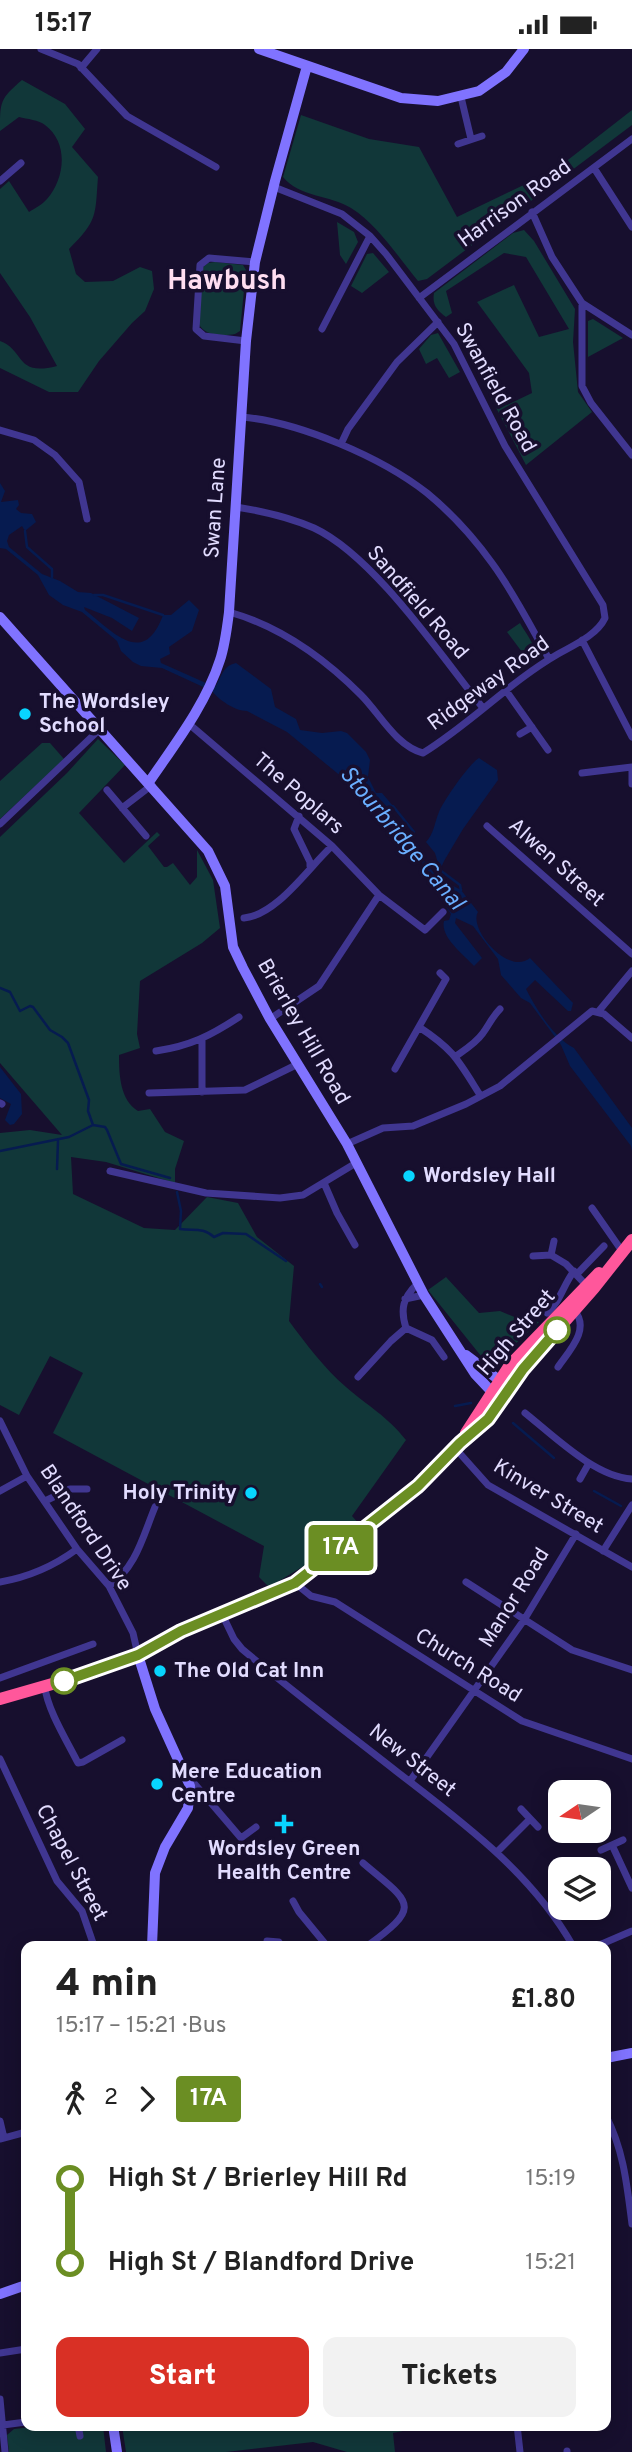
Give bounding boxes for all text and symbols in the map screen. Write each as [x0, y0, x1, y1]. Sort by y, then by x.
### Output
text: 15:17 [35, 8, 92, 41]
street label: Harrison Road [453, 154, 577, 254]
district label: Hawbush [167, 264, 287, 300]
street label: Swanfield Road [448, 318, 542, 458]
street label: Swan Lane [199, 457, 233, 559]
street label: Sandfield Road [360, 540, 474, 666]
street label: Ridgeway Road [423, 631, 555, 737]
place label: The Wordsley School [39, 689, 170, 740]
marker: The Wordsley School [17, 706, 33, 722]
street label: The Poplars [247, 747, 349, 841]
water label: Stourbridge Canal [332, 761, 471, 918]
street label: Alwen Street [502, 813, 610, 913]
street label: Brierley Hill Road [250, 954, 356, 1110]
place label: Wordsley Hall [423, 1163, 556, 1190]
marker: Wordsley Hall [401, 1168, 417, 1184]
street label: High Street [472, 1284, 562, 1382]
unlabelled marker [544, 1317, 570, 1343]
street label: Kinver Street [488, 1453, 608, 1541]
street label: Blandford Drive [33, 1460, 137, 1596]
place label: Holy Trinity [123, 1480, 237, 1507]
marker: Holy Trinity [243, 1485, 259, 1501]
line badge: 17A [301, 1525, 381, 1571]
text: 17A [322, 1533, 360, 1563]
street label: Manor Road [474, 1543, 556, 1653]
street label: Church Road [410, 1623, 526, 1709]
place label: The Old Cat Inn [174, 1658, 324, 1685]
marker: The Old Cat Inn [152, 1663, 168, 1679]
unlabelled marker [51, 1668, 77, 1694]
street label: New Street [363, 1718, 461, 1804]
place label: Mere Education Centre [171, 1759, 322, 1810]
marker: Mere Education Centre [149, 1776, 165, 1792]
north arrow [548, 1780, 611, 1843]
map controls [548, 1780, 611, 1920]
street label: Chapel Street [29, 1800, 113, 1926]
marker: Wordsley Green Health Centre [274, 1814, 294, 1834]
place label: Wordsley Green Health Centre [208, 1836, 360, 1887]
button: layers [548, 1857, 611, 1920]
text: 4 min [56, 1961, 158, 2010]
text: £1.80 [510, 1984, 576, 2017]
text: 15:17 – 15:21 · Bus [56, 2012, 226, 2041]
icon: walk [56, 2080, 94, 2118]
icon: forward [128, 2080, 166, 2118]
text: 2 [104, 2084, 118, 2113]
text: 17A [190, 2084, 227, 2114]
text: High St / Brierley Hill Rd [108, 2163, 407, 2196]
text: 15:19 [526, 2165, 576, 2194]
text: High St / Blandford Drive [108, 2247, 414, 2280]
text: 15:21 [525, 2249, 576, 2278]
button: Start [56, 2337, 309, 2417]
button: Tickets [323, 2337, 576, 2417]

